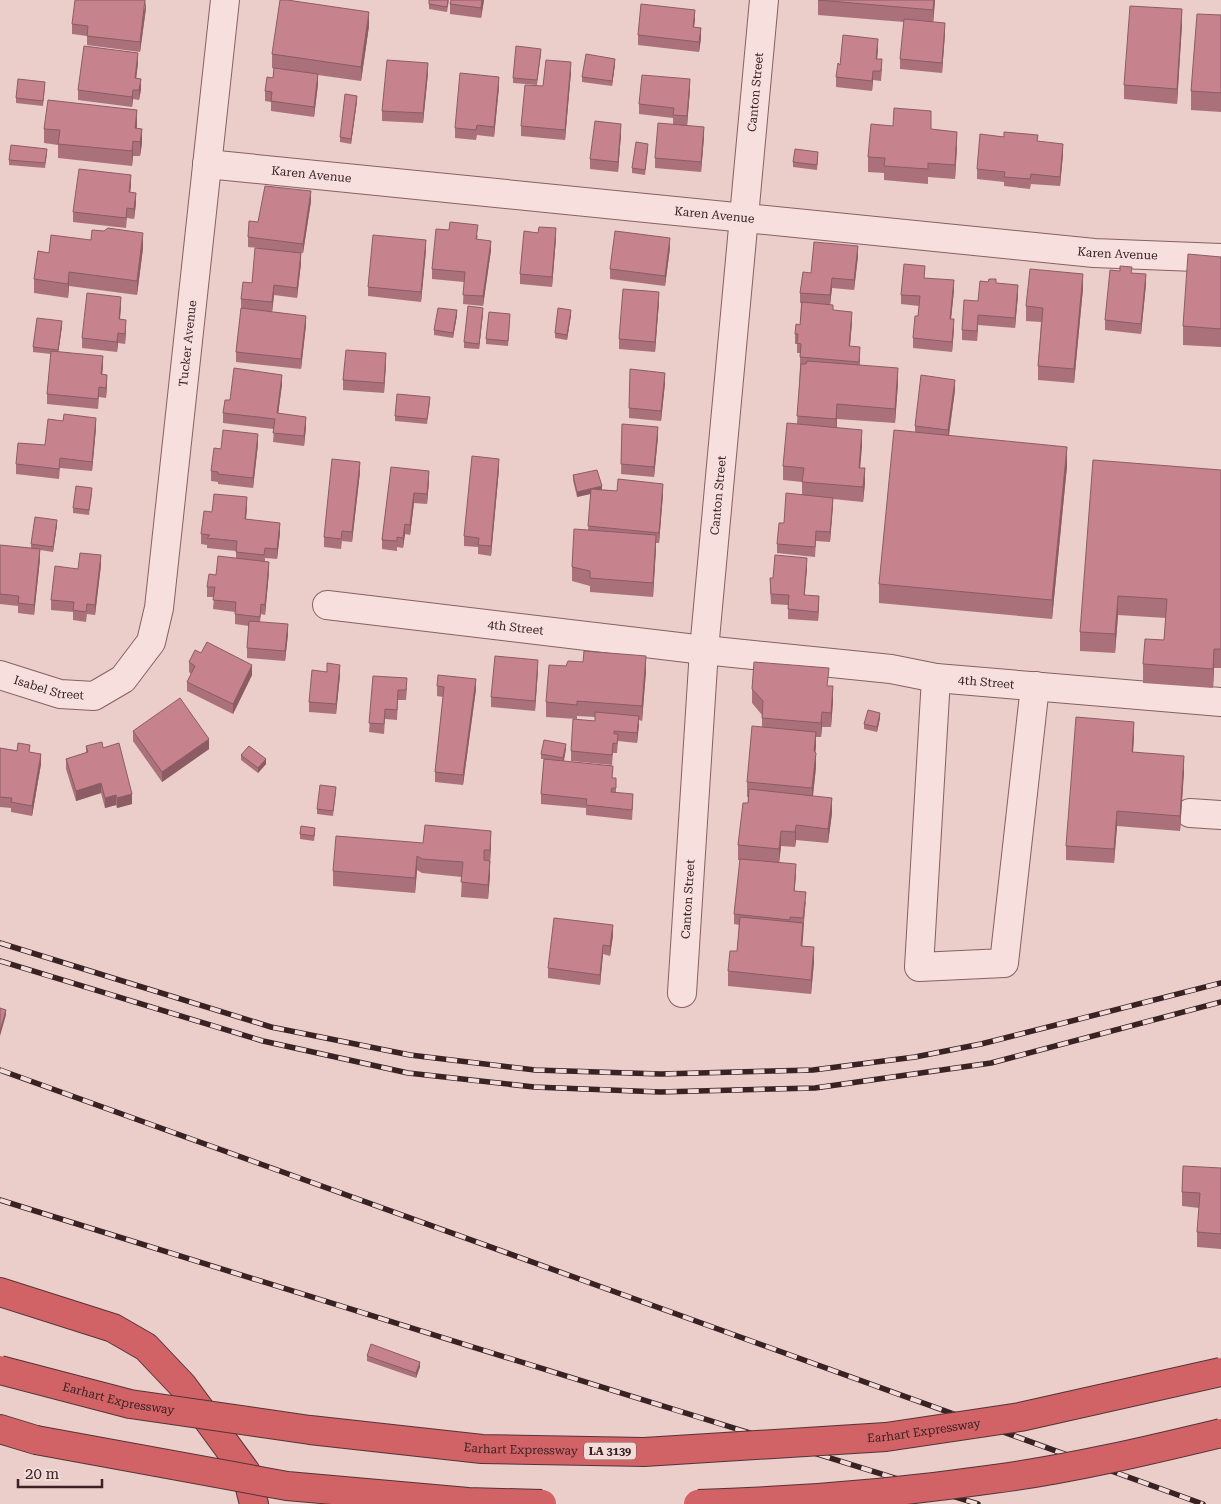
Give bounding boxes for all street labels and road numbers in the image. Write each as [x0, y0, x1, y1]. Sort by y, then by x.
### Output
street label: Canton Street [745, 51, 766, 132]
street label: Karen Avenue [271, 164, 353, 185]
street label: Karen Avenue [674, 204, 756, 226]
street label: Karen Avenue [1077, 244, 1158, 263]
street label: Tucker Avenue [176, 299, 199, 388]
street label: Canton Street [708, 454, 729, 536]
street label: 4th Street [487, 617, 545, 638]
street label: Isabel Street [12, 673, 85, 702]
street label: 4th Street [958, 673, 1016, 692]
street label: Canton Street [678, 858, 698, 939]
street label: Earhart Expressway [61, 1380, 176, 1417]
street label: Earhart Expressway [867, 1416, 982, 1445]
street label: Earhart Expressway [463, 1440, 579, 1458]
road number: LA 3139 [584, 1442, 636, 1460]

